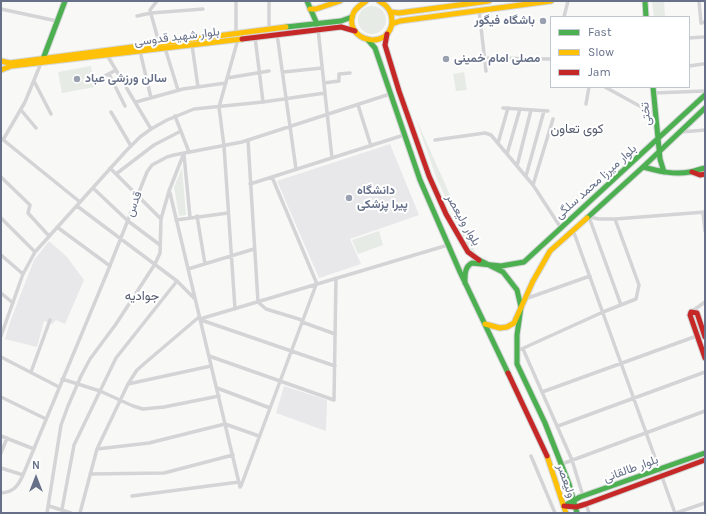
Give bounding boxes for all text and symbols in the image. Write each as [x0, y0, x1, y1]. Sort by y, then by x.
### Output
place label: باشگاه فیگور [474, 14, 535, 28]
marker: باشگاه فیگور [538, 16, 548, 26]
legend [550, 16, 690, 88]
street label: بلوار شهید قدوسی [133, 25, 221, 49]
text: Fast [588, 25, 611, 39]
text: Slow [588, 45, 614, 59]
place label: مصلی امام خمینی [454, 52, 540, 66]
marker: مصلی امام خمینی [441, 54, 451, 64]
text: Jam [588, 65, 611, 79]
place label: سالن ورزشی عباد [85, 72, 167, 86]
marker: سالن ورزشی عباد [72, 74, 82, 84]
street label: تختی [638, 101, 654, 127]
district label: کوی تعاون [550, 121, 604, 137]
street label: بلوار میرزا محمد سلگی [552, 142, 640, 222]
place label: دانشگاه پیرا پزشکی [357, 184, 408, 212]
street label: قدس [123, 189, 145, 219]
street label: بلوار ولیعصر [442, 192, 484, 248]
marker: دانشگاه پیرا پزشکی [344, 193, 354, 203]
district label: جوادیه [125, 288, 159, 304]
street label: بلوار طالقانی [602, 452, 660, 486]
north arrow [16, 458, 56, 498]
text: N [32, 459, 40, 472]
street label: ولیعصر [554, 462, 578, 500]

